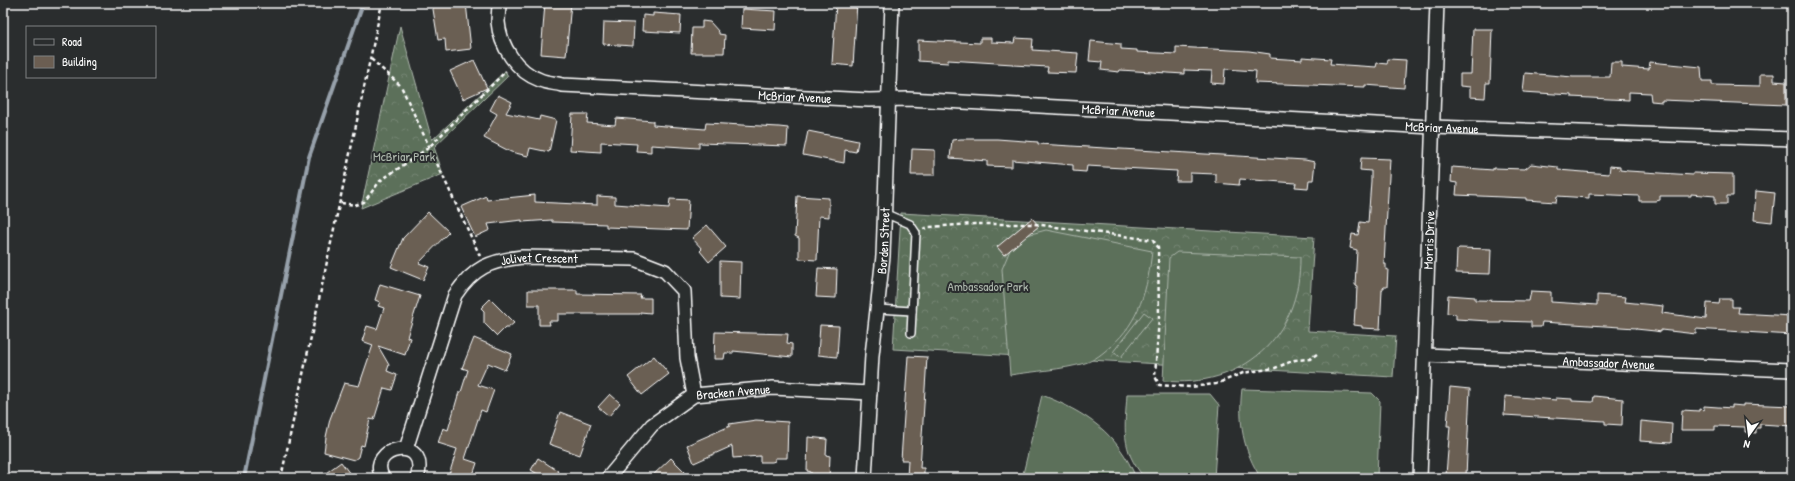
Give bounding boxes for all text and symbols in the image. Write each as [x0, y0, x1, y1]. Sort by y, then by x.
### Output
legend [26, 26, 156, 78]
text: Road [62, 33, 82, 50]
text: Building [62, 53, 97, 70]
street label: McBriar Avenue [758, 86, 832, 107]
street label: McBriar Avenue [1081, 99, 1156, 121]
street label: McBriar Avenue [1405, 117, 1479, 138]
park label: McBriar Park [373, 147, 436, 165]
street label: Borden Street [872, 207, 894, 275]
street label: Morris Drive [1418, 211, 1439, 270]
street label: Jolivet Crescent [499, 248, 578, 269]
park label: Ambassador Park [948, 277, 1029, 295]
street label: Ambassador Avenue [1562, 352, 1655, 373]
street label: Bracken Avenue [696, 379, 771, 404]
north arrow [1729, 415, 1769, 455]
text: N [1742, 437, 1751, 452]

